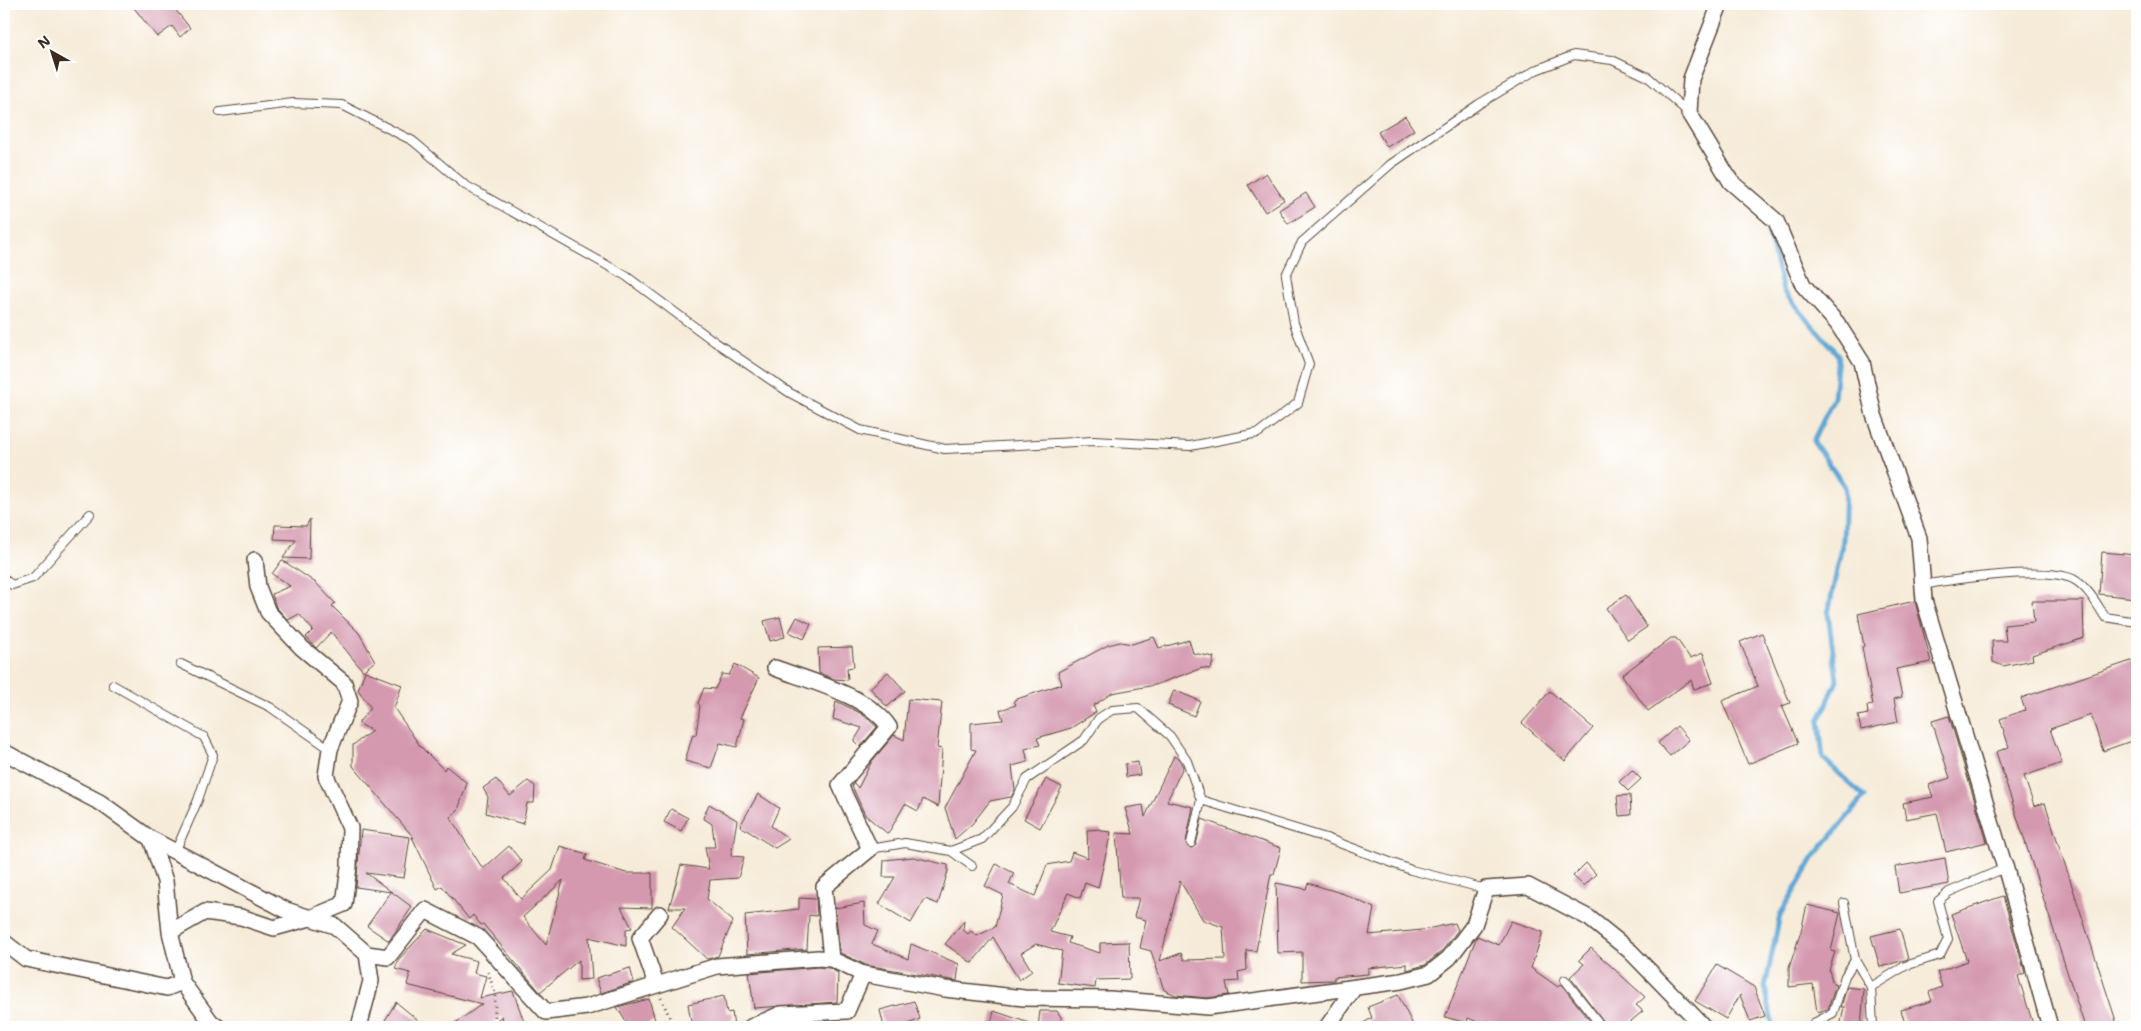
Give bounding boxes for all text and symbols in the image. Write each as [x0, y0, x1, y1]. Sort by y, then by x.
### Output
north arrow [28, 28, 78, 78]
text: N [34, 31, 54, 52]

